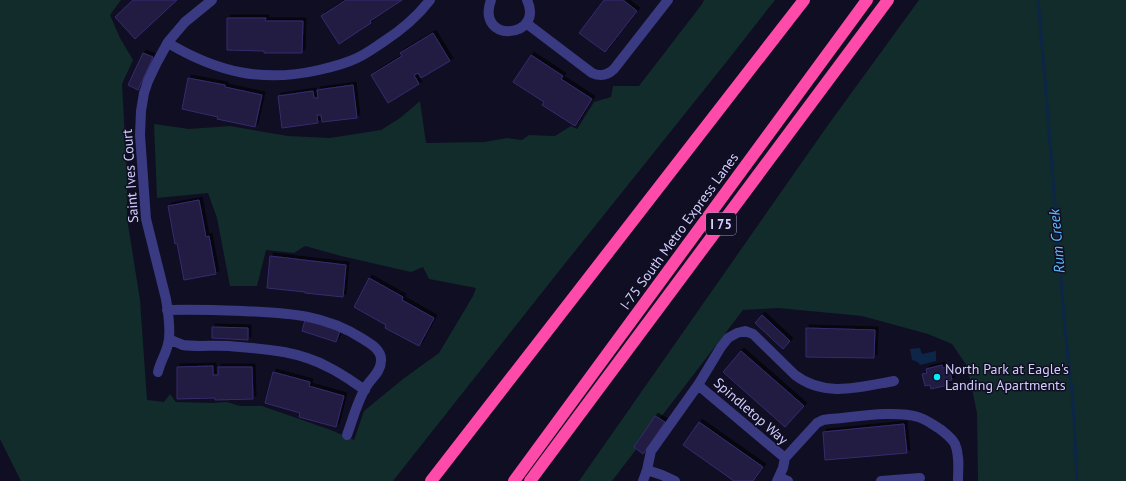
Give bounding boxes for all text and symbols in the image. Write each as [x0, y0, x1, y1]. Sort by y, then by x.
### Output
street label: Saint Ives Court [118, 128, 142, 224]
street label: I-75 South Metro Express Lanes [616, 149, 742, 313]
water label: Rum Creek [1044, 207, 1069, 274]
road number: I 75 [706, 213, 736, 235]
place label: North Park at Eagle's Landing Apartments [945, 360, 1069, 394]
marker: North Park at Eagle's Landing Apartments [932, 372, 942, 382]
street label: Spindletop Way [710, 374, 792, 449]

